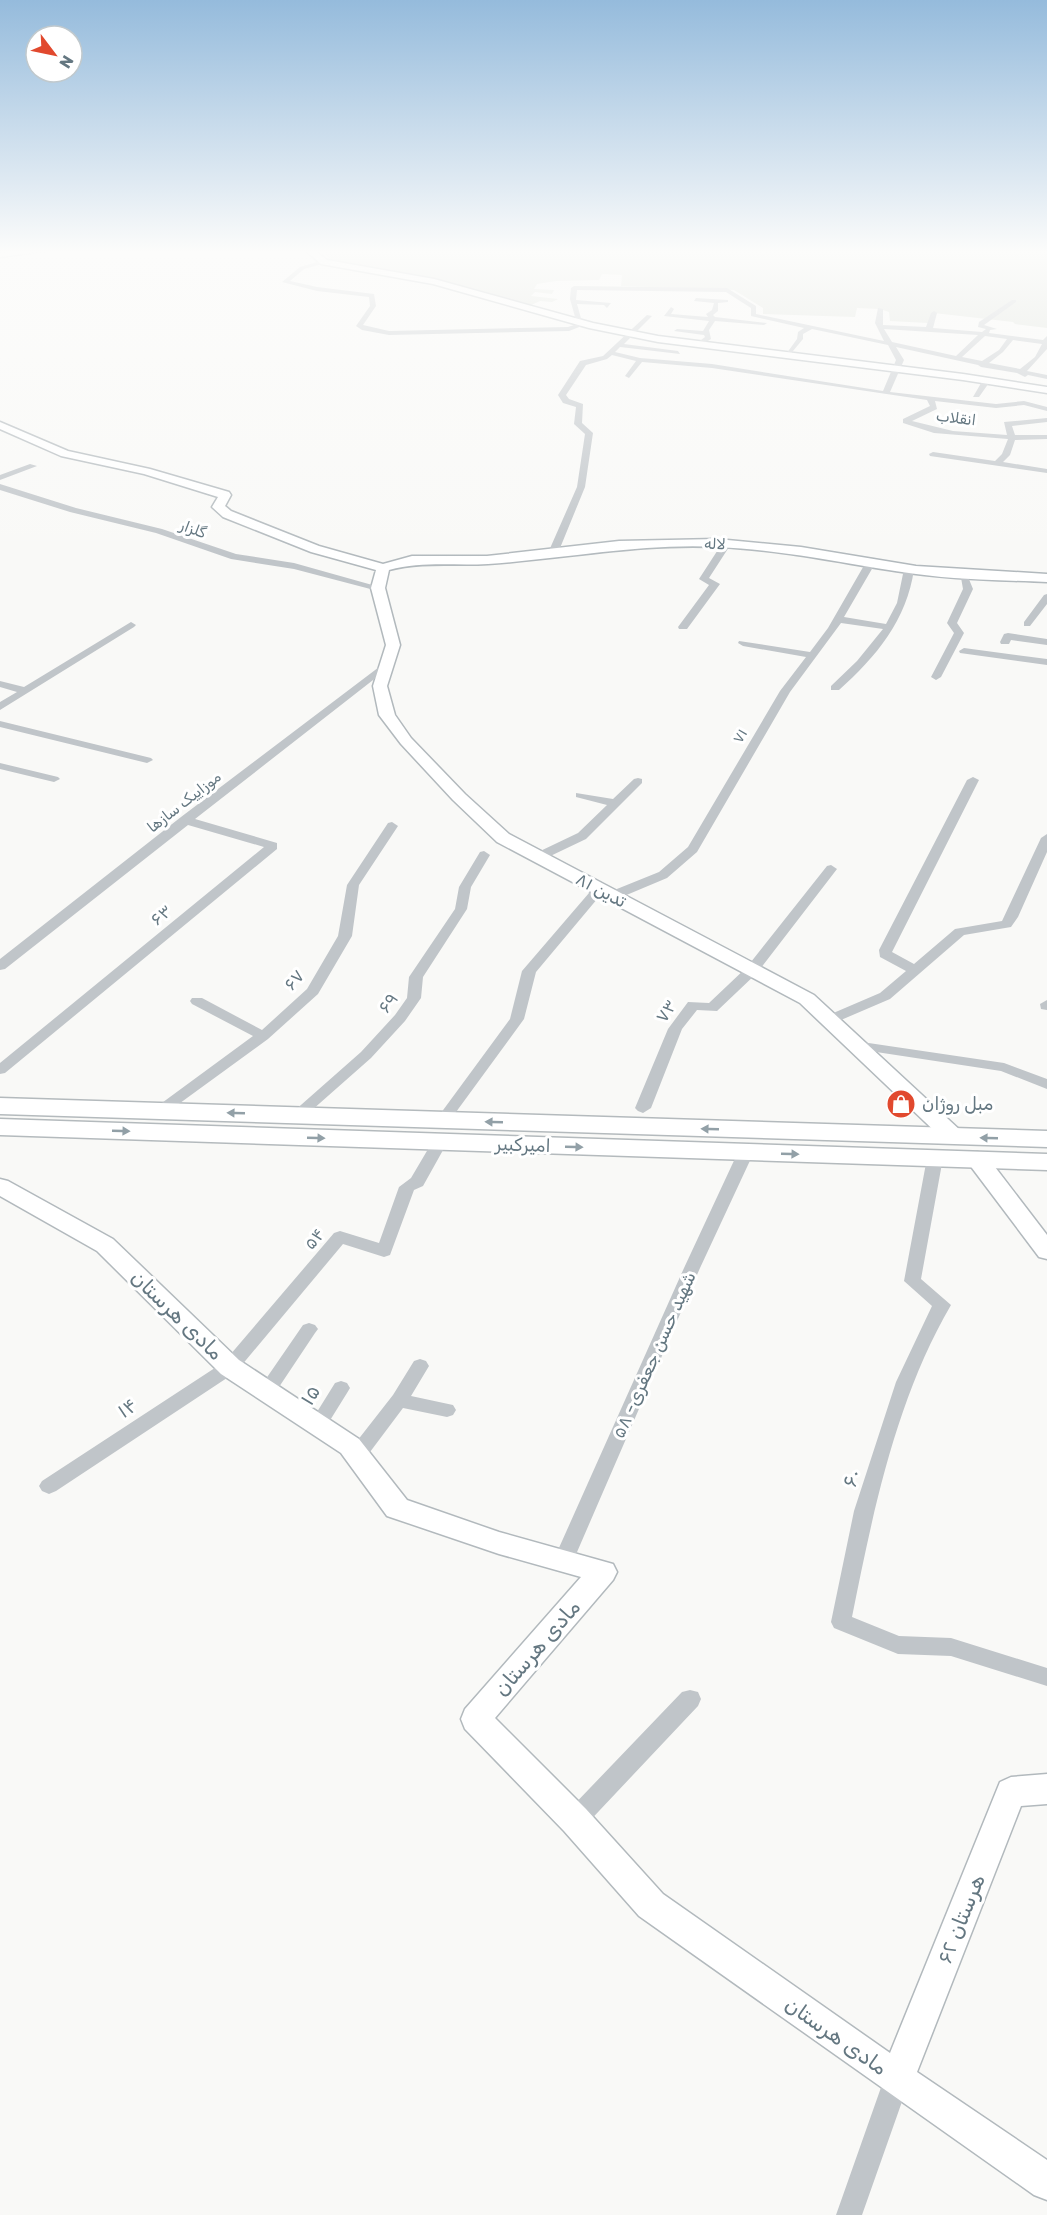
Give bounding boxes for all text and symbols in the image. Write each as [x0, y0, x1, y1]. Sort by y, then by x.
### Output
north arrow [24, 24, 84, 84]
text: N [55, 52, 77, 72]
street label: انقلاب [935, 407, 977, 429]
street label: گلزار [176, 515, 209, 542]
street label: لاله [704, 535, 726, 553]
street label: ۷۱ [729, 725, 751, 747]
street label: موزاییک سازها [144, 768, 224, 836]
street label: تدین ۸۱ [572, 868, 630, 913]
street label: ۶۳ [146, 900, 176, 930]
street label: ۶۷ [279, 965, 309, 995]
street label: ۶۹ [373, 988, 403, 1018]
street label: ۷۳ [650, 995, 682, 1027]
shop icon: مبل روژان [885, 1088, 917, 1120]
place label: مبل روژان [922, 1093, 993, 1115]
one-way arrow [226, 1109, 245, 1118]
one-way arrow [484, 1117, 503, 1126]
one-way arrow [700, 1124, 719, 1133]
one-way arrow [112, 1126, 131, 1135]
street label: امیرکبیر [494, 1133, 551, 1157]
one-way arrow [979, 1133, 998, 1142]
one-way arrow [307, 1134, 326, 1143]
one-way arrow [565, 1142, 584, 1152]
one-way arrow [781, 1149, 800, 1158]
street label: ۵۴ [299, 1224, 329, 1254]
street label: مادی هرستان [126, 1264, 229, 1365]
street label: شهید حسن جعفری- ۵۸ [607, 1268, 701, 1442]
street label: ۱۵ [294, 1380, 325, 1410]
street label: ۱۴ [112, 1392, 141, 1423]
street label: ۶۰ [836, 1465, 865, 1490]
street label: مادی هرستان [488, 1595, 585, 1701]
street label: هرستان ۶۲ [931, 1871, 990, 1967]
street label: مادی هرستان [780, 1991, 892, 2080]

